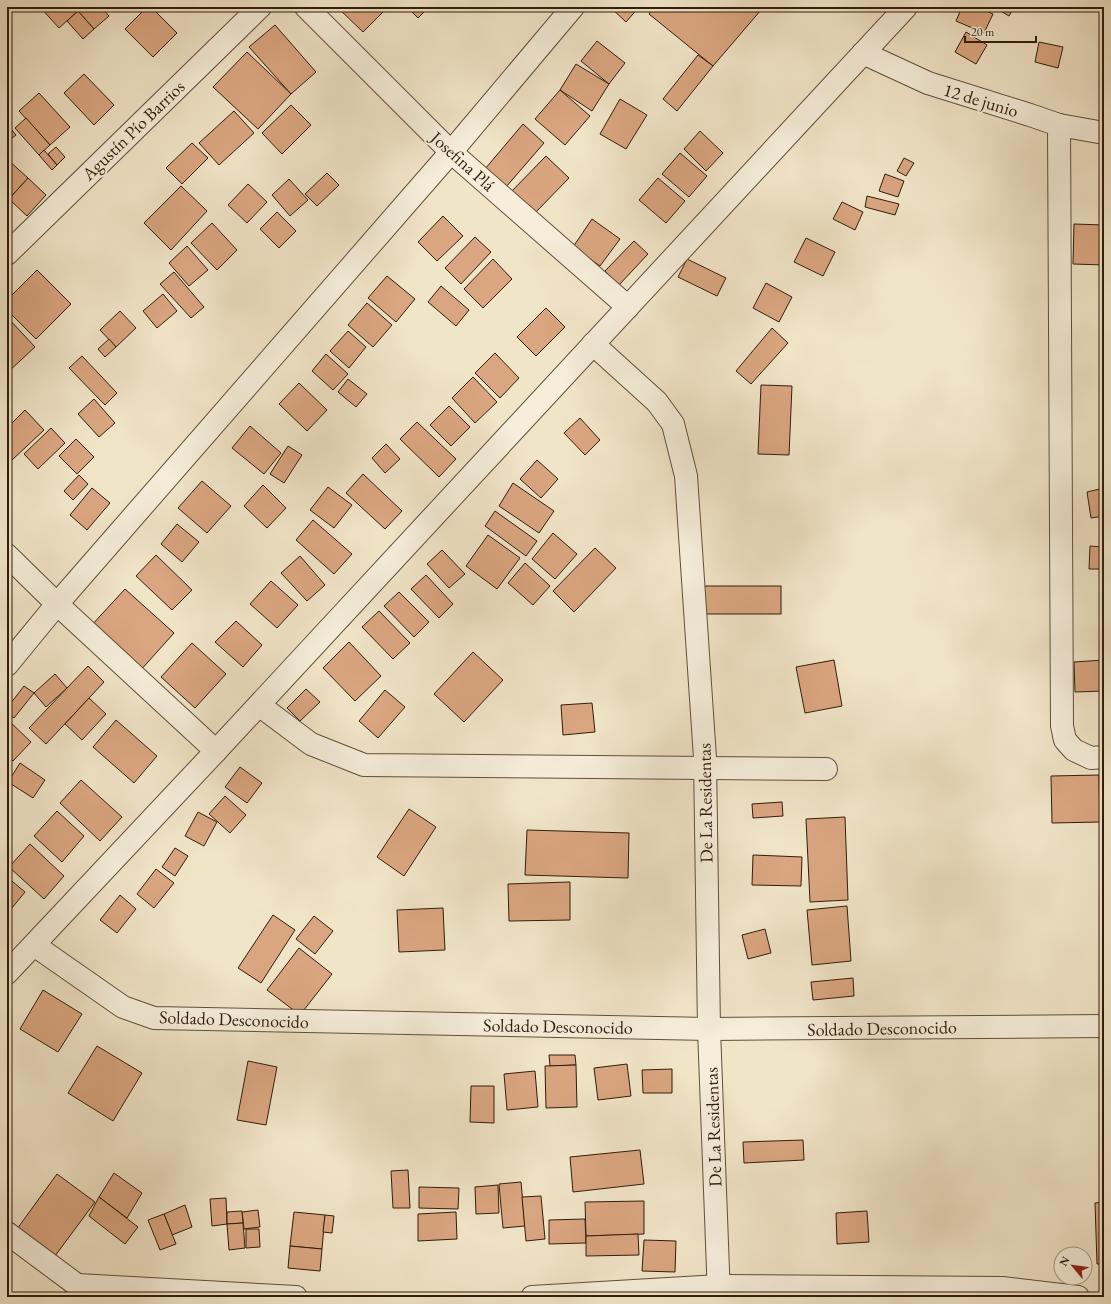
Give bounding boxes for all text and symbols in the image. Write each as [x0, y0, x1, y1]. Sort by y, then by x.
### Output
scale bar [965, 18, 1036, 44]
text: 20 m [971, 24, 995, 40]
street label: Agustín Pío Barrios [76, 75, 190, 186]
street label: 12 de junio [941, 78, 1021, 122]
street label: Josefina Plá [424, 125, 501, 196]
street label: De La Residentas [692, 743, 718, 863]
street label: Soldado Desconocido [159, 1005, 309, 1033]
street label: Soldado Desconocido [483, 1013, 633, 1039]
street label: Soldado Desconocido [807, 1015, 957, 1041]
street label: De La Residentas [699, 1067, 727, 1187]
north arrow [1053, 1246, 1093, 1286]
text: N [1056, 1254, 1073, 1268]

